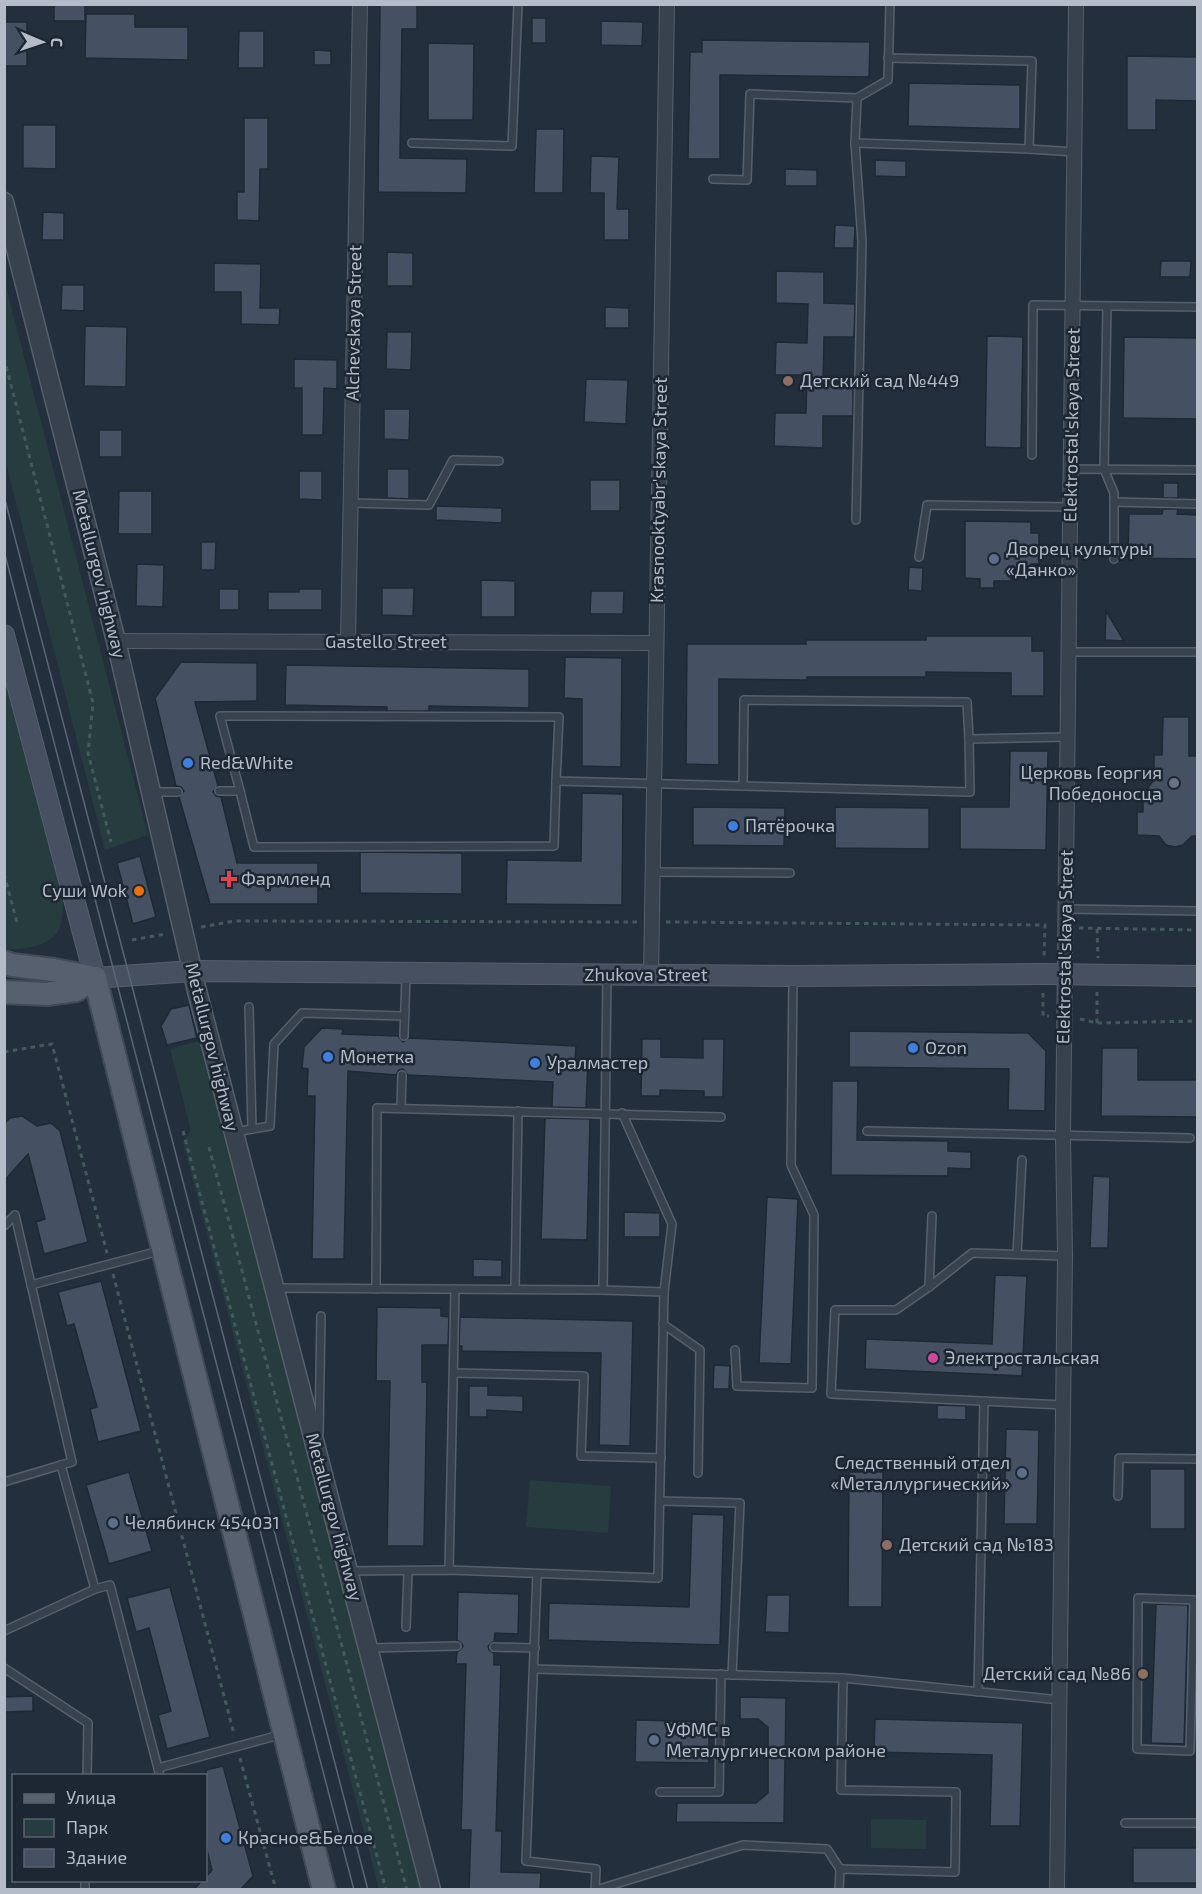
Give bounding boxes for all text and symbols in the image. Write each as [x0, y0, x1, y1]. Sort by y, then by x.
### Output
north arrow [12, 12, 72, 72]
text: С [48, 38, 67, 48]
street label: Alchevskaya Street [341, 244, 365, 401]
street label: Elektrostal'skaya Street [1058, 327, 1084, 522]
place label: Детский сад №449 [800, 369, 959, 391]
marker: Детский сад №449 [781, 374, 795, 388]
street label: Krasnooktyabr'skaya Street [645, 377, 671, 603]
street label: Metallurgov highway [68, 487, 132, 661]
place label: Дворец культуры «Данко» [1006, 537, 1152, 580]
marker: Дворец культуры «Данко» [987, 552, 1001, 566]
street label: Gastello Street [325, 630, 447, 652]
place label: Red&White [200, 751, 293, 773]
marker: Red&White [181, 756, 195, 770]
place label: Церковь Георгия Победоносца [1021, 761, 1162, 804]
marker: Церковь Георгия Победоносца [1167, 776, 1181, 790]
place label: Пятёрочка [745, 814, 835, 836]
marker: Пятёрочка [726, 819, 740, 833]
street label: Elektrostal'skaya Street [1051, 849, 1077, 1044]
place label: Фармленд [241, 867, 331, 889]
marker: Фармленд [222, 872, 236, 886]
place label: Суши Wok [42, 879, 127, 901]
marker: Суши Wok [132, 884, 146, 898]
street label: Metallurgov highway [181, 960, 245, 1134]
street label: Zhukova Street [584, 963, 708, 985]
place label: Ozon [925, 1036, 967, 1058]
marker: Ozon [906, 1041, 920, 1055]
place label: Монетка [340, 1045, 414, 1067]
marker: Монетка [321, 1050, 335, 1064]
place label: Уралмастер [547, 1051, 648, 1073]
marker: Уралмастер [528, 1056, 542, 1070]
place label: Электростальская [945, 1346, 1100, 1368]
marker: Электростальская [926, 1351, 940, 1365]
street label: Metallurgov highway [302, 1430, 368, 1604]
place label: Следственный отдел «Металлургический» [831, 1451, 1010, 1494]
marker: Следственный отдел «Металлургический» [1015, 1466, 1029, 1480]
place label: Челябинск 454031 [125, 1511, 280, 1533]
marker: Челябинск 454031 [106, 1516, 120, 1530]
place label: Детский сад №183 [899, 1533, 1054, 1555]
marker: Детский сад №183 [880, 1538, 894, 1552]
place label: Детский сад №86 [983, 1662, 1131, 1684]
marker: Детский сад №86 [1136, 1667, 1150, 1681]
place label: УФМС в Металургическом районе [666, 1718, 886, 1761]
marker: УФМС в Металургическом районе [647, 1733, 661, 1747]
legend [12, 1774, 207, 1882]
text: Улица [66, 1786, 116, 1808]
text: Парк [66, 1816, 108, 1838]
place label: Красное&Белое [238, 1826, 373, 1848]
marker: Красное&Белое [219, 1831, 233, 1845]
text: Здание [66, 1846, 127, 1868]

